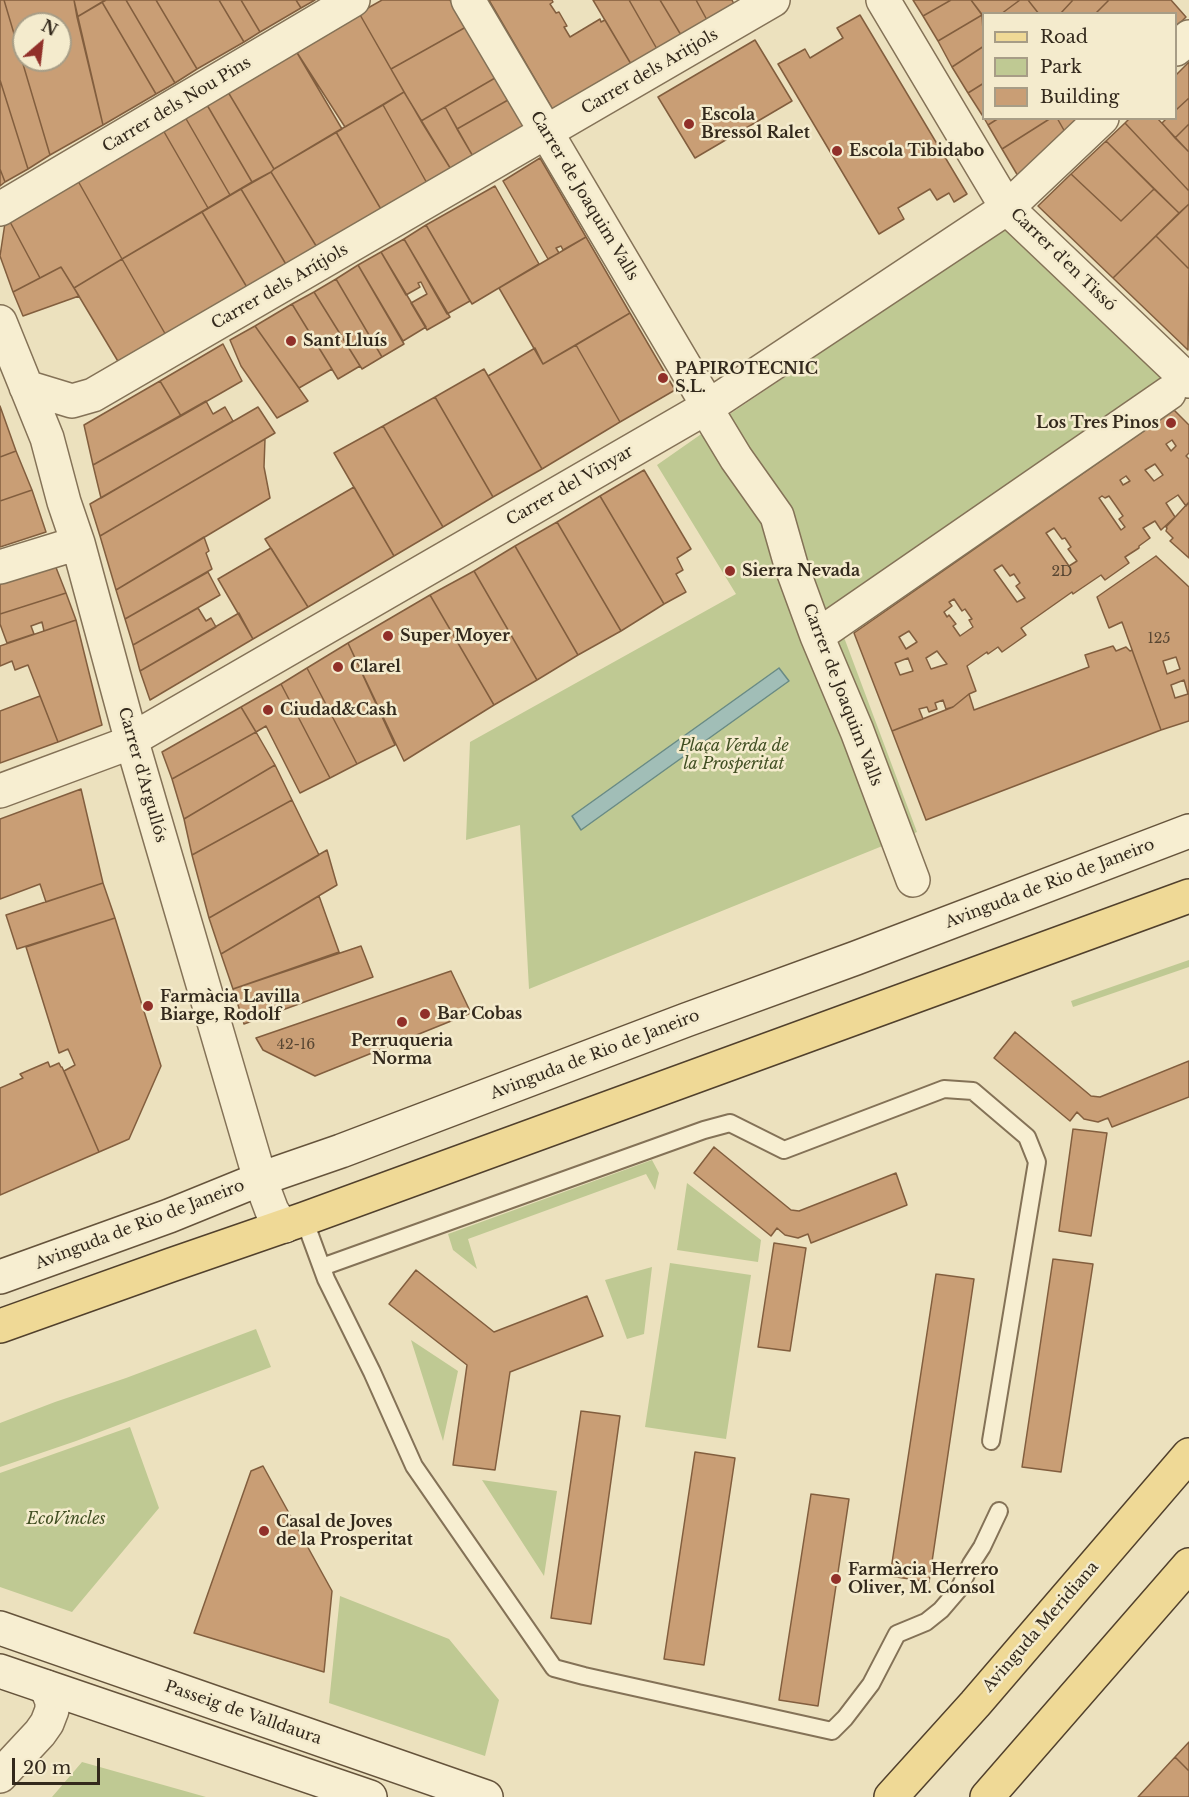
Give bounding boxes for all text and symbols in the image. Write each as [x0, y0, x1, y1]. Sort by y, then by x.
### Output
north arrow [12, 12, 72, 72]
legend [982, 12, 1177, 120]
text: N [38, 16, 61, 40]
street label: Carrer dels Aritjols [578, 25, 722, 119]
text: Road [1040, 26, 1088, 48]
street label: Carrer dels Nou Pins [99, 53, 255, 157]
text: Park [1040, 56, 1082, 78]
text: Building [1040, 86, 1119, 108]
place label: Escola Bressol Ralet [701, 105, 810, 143]
street label: Carrer de Joaquim Valls [526, 108, 642, 284]
marker: Escola Bressol Ralet [682, 117, 696, 131]
place label: Escola Tibidabo [849, 141, 984, 161]
marker: Escola Tibidabo [830, 144, 844, 158]
street label: Carrer d'en Tissó [1006, 205, 1120, 315]
street label: Carrer dels Arítjols [208, 240, 352, 334]
place label: Sant Lluís [303, 331, 387, 351]
marker: Sant Lluís [284, 334, 298, 348]
place label: PAPIROTECNIC S.L. [675, 359, 818, 397]
marker: PAPIROTECNIC S.L. [656, 371, 670, 385]
place label: Los Tres Pinos [1036, 413, 1159, 433]
marker: Los Tres Pinos [1164, 416, 1178, 430]
street label: Carrer del Vinyar [503, 442, 637, 530]
place label: Sierra Nevada [742, 561, 860, 581]
marker: Sierra Nevada [723, 564, 737, 578]
house number: 2D [1052, 564, 1072, 580]
street label: Carrer de Joaquim Valls [798, 601, 886, 789]
place label: Super Moyer [400, 626, 510, 646]
marker: Super Moyer [381, 629, 395, 643]
house number: 125 [1148, 631, 1170, 647]
place label: Clarel [350, 657, 401, 677]
marker: Clarel [331, 660, 345, 674]
place label: Ciudad&Cash [280, 700, 397, 720]
marker: Ciudad&Cash [261, 703, 275, 717]
street label: Carrer d'Argullós [114, 705, 170, 845]
park label: Plaça Verda de la Prosperitat [679, 736, 789, 774]
street label: Avinguda de Rio de Janeiro [943, 835, 1157, 933]
place label: Farmàcia Lavilla Biarge, Rodolf [160, 987, 300, 1025]
marker: Farmàcia Lavilla Biarge, Rodolf [141, 999, 155, 1013]
place label: Bar Cobas [437, 1004, 522, 1024]
street label: Avinguda de Rio de Janeiro [488, 1006, 702, 1104]
marker: Bar Cobas [418, 1007, 432, 1021]
marker: Perruqueria Norma [395, 1015, 409, 1029]
place label: Perruqueria Norma [351, 1031, 453, 1069]
house number: 42-16 [277, 1037, 315, 1053]
street label: Avinguda de Rio de Janeiro [33, 1176, 247, 1274]
park label: EcoVincles [26, 1509, 106, 1529]
place label: Casal de Joves de la Prosperitat [276, 1512, 413, 1550]
marker: Casal de Joves de la Prosperitat [257, 1524, 271, 1538]
street label: Avinguda Meridiana [979, 1558, 1103, 1696]
place label: Farmàcia Herrero Oliver, M. Consol [848, 1560, 999, 1598]
marker: Farmàcia Herrero Oliver, M. Consol [829, 1572, 843, 1586]
street label: Passeig de Valldaura [162, 1677, 324, 1749]
scale bar [15, 1746, 104, 1784]
text: 20 m [23, 1757, 71, 1779]

